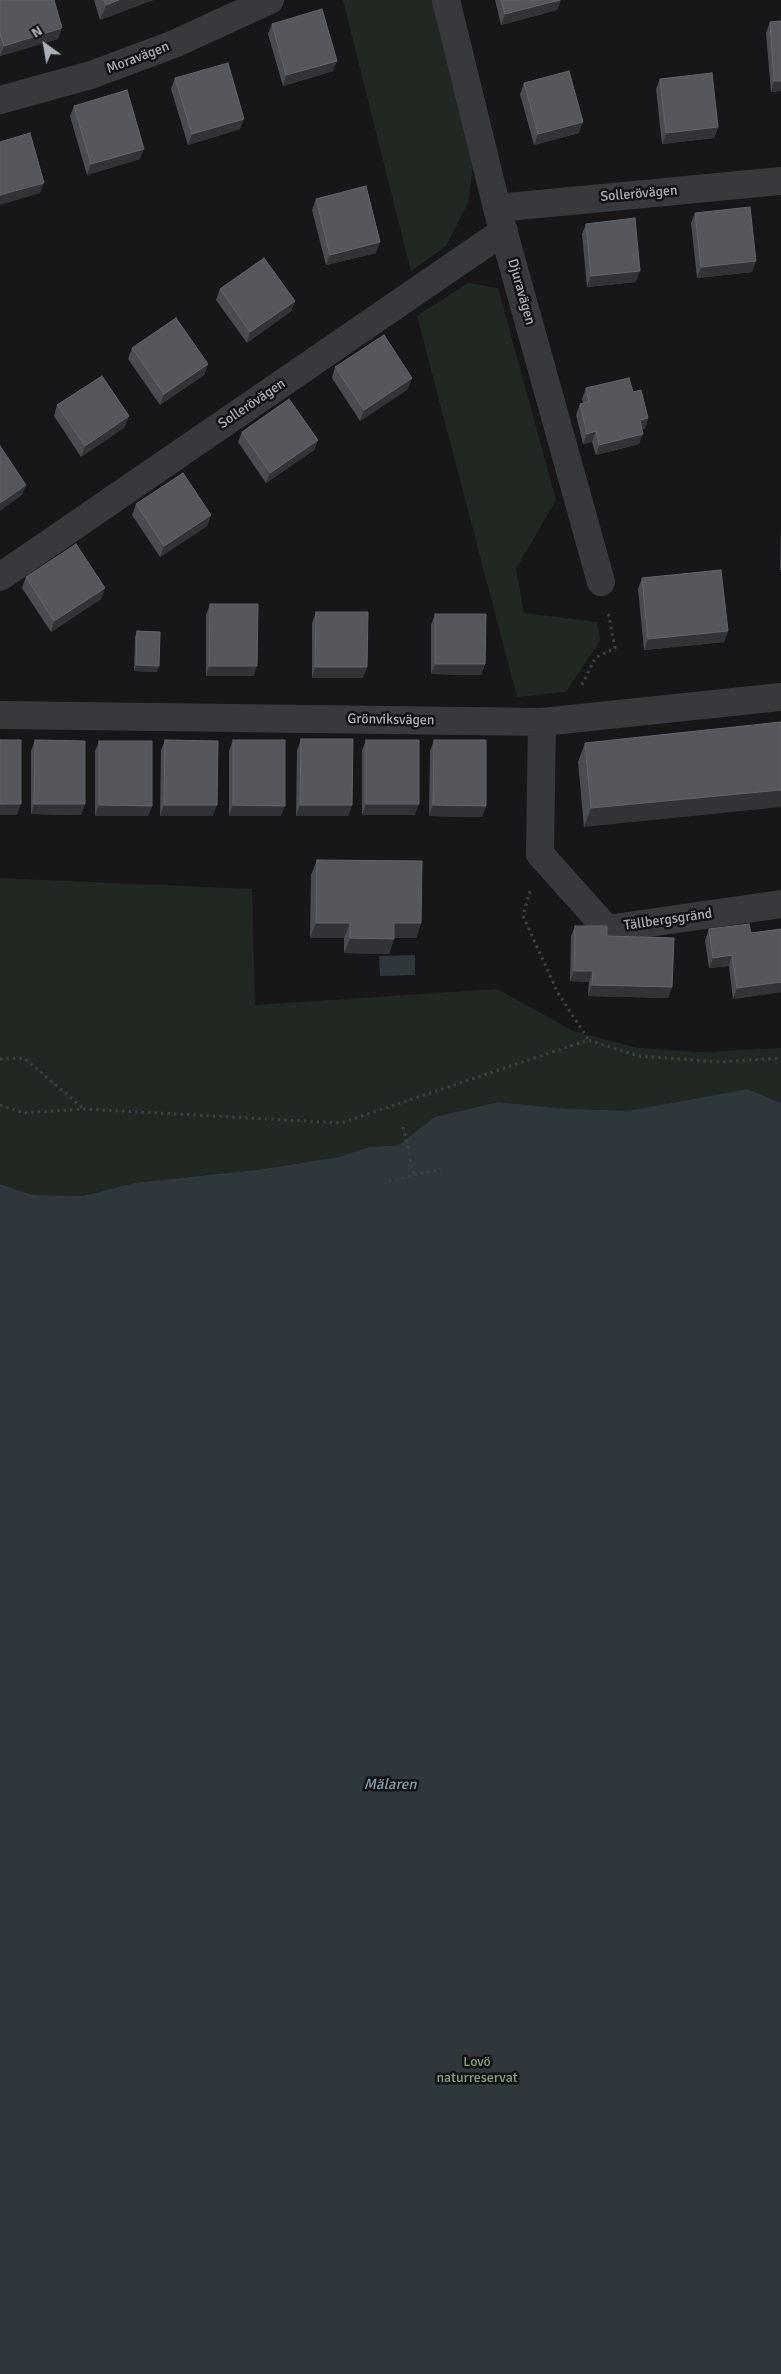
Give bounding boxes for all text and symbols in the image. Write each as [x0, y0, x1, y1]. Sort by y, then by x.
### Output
north arrow [20, 20, 70, 70]
text: N [28, 22, 45, 42]
street label: Moravägen [104, 38, 172, 78]
street label: Sollerövägen [600, 182, 678, 206]
street label: Djuravägen [504, 257, 538, 327]
street label: Sollerövägen [215, 375, 289, 433]
street label: Grönviksvägen [347, 711, 435, 729]
street label: Tällbergsgränd [623, 905, 713, 935]
water label: Mälaren [364, 1776, 416, 1794]
park label: Lovö naturreservat [436, 2054, 518, 2086]

